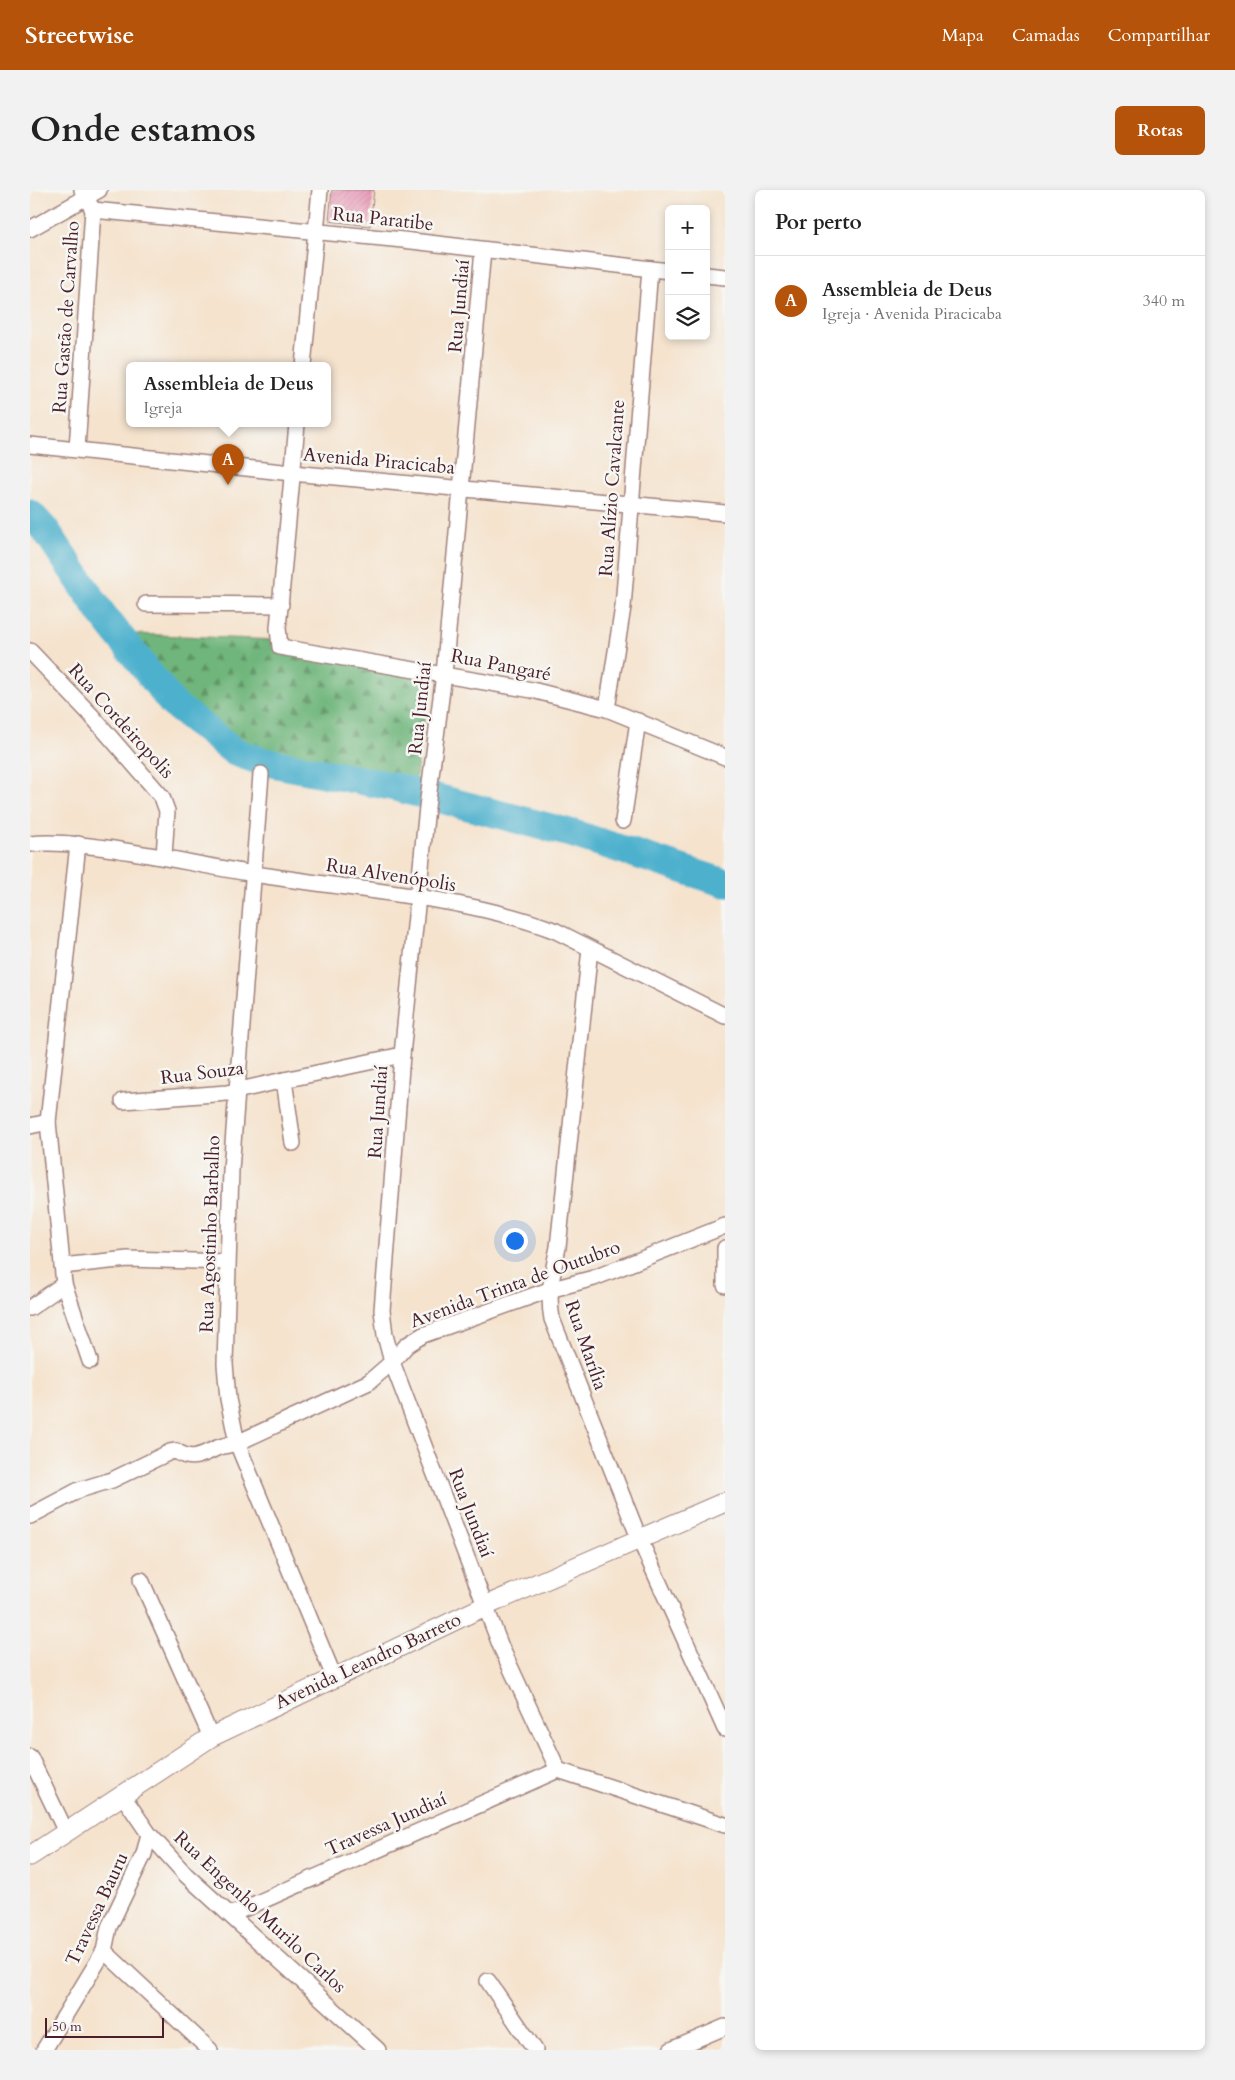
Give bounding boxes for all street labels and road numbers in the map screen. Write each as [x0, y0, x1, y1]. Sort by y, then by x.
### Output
street label: Rua Paratibe [331, 201, 435, 237]
street label: Rua Gastão de Carvalho [46, 220, 86, 414]
street label: Rua Jundiaí [442, 258, 476, 354]
street label: Rua Alízio Cavalcante [593, 399, 631, 577]
street label: Avenida Piracicaba [302, 441, 456, 481]
street label: Rua Pangaré [449, 643, 553, 687]
street label: Rua Cordeiropolis [62, 658, 180, 784]
street label: Rua Jundiaí [402, 660, 438, 756]
street label: Rua Alvenópolis [324, 852, 458, 898]
street label: Rua Souza [159, 1055, 245, 1091]
street label: Rua Jundiaí [362, 1064, 394, 1160]
street label: Rua Agostinho Barbalho [194, 1135, 226, 1333]
street label: Avenida Trinta de Outubro [406, 1234, 624, 1334]
street label: Rua Marília [558, 1296, 614, 1394]
street label: Rua Jundiaí [442, 1465, 500, 1561]
street label: Avenida Leandro Barreto [271, 1606, 465, 1716]
street label: Travessa Jundiaí [321, 1786, 451, 1862]
street label: Rua Engenho Murilo Carlos [168, 1825, 352, 1999]
street label: Travessa Bauru [59, 1848, 135, 1970]

